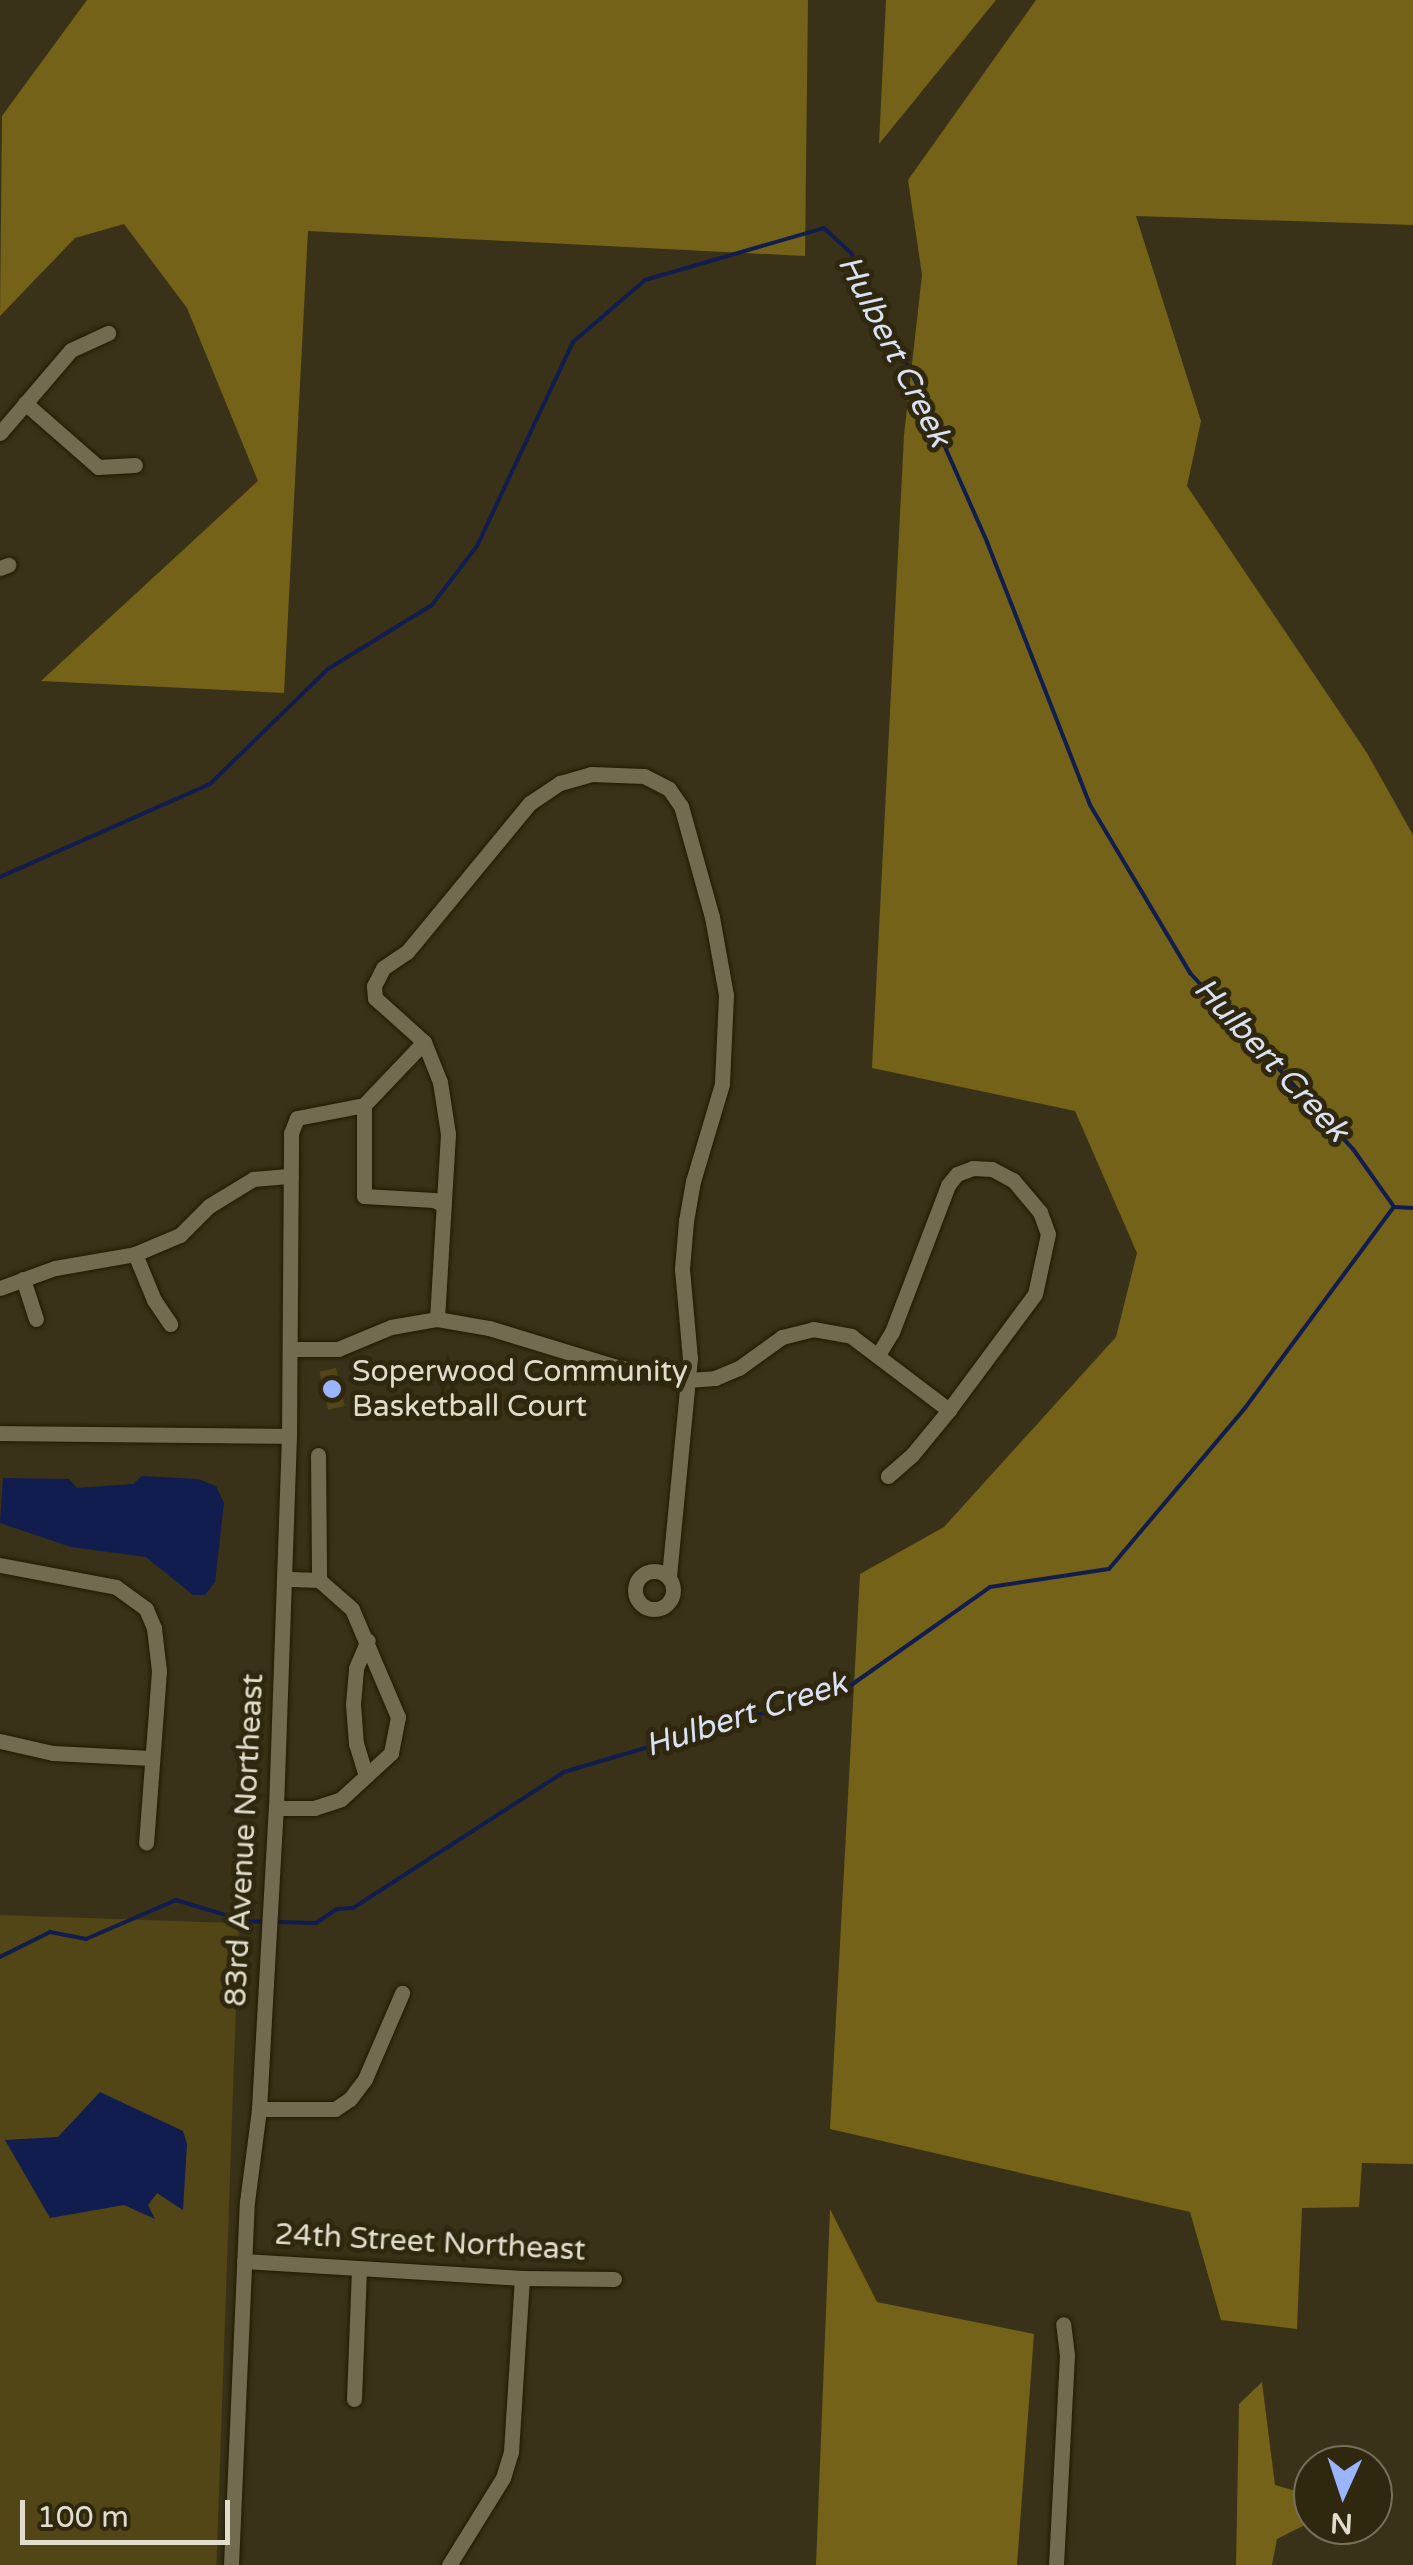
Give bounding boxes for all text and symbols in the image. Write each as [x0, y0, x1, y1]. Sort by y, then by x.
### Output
water label: Hulbert Creek [829, 249, 959, 453]
water label: Hulbert Creek [1185, 970, 1357, 1150]
place label: Soperwood Community Basketball Court [352, 1354, 688, 1424]
marker: Soperwood Community Basketball Court [321, 1378, 343, 1400]
water label: Hulbert Creek [640, 1664, 852, 1766]
street label: 83rd Avenue Northeast [218, 1673, 272, 2007]
street label: 24th Street Northeast [274, 2217, 586, 2269]
north arrow [1293, 2445, 1393, 2545]
scale bar [25, 2480, 235, 2542]
text: 100 m [37, 2499, 129, 2536]
text: N [1329, 2505, 1354, 2541]

